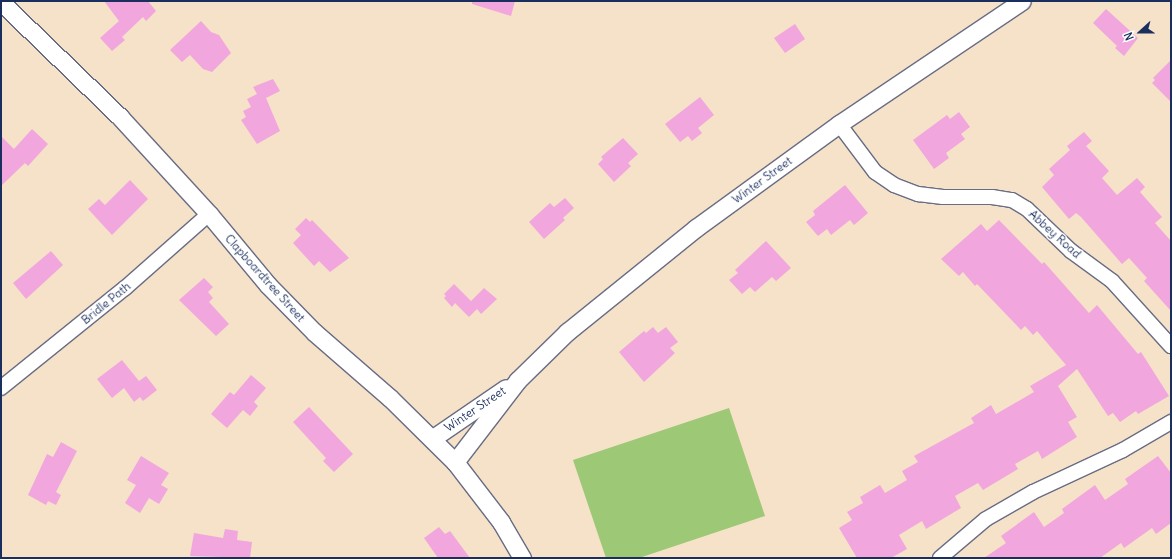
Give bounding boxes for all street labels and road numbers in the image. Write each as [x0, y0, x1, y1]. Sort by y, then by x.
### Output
street label: Winter Street [729, 153, 795, 207]
street label: Abbey Road [1026, 207, 1084, 261]
street label: Clapboardtree Street [222, 231, 308, 325]
street label: Bridle Path [78, 279, 134, 327]
street label: Winter Street [442, 383, 508, 435]

